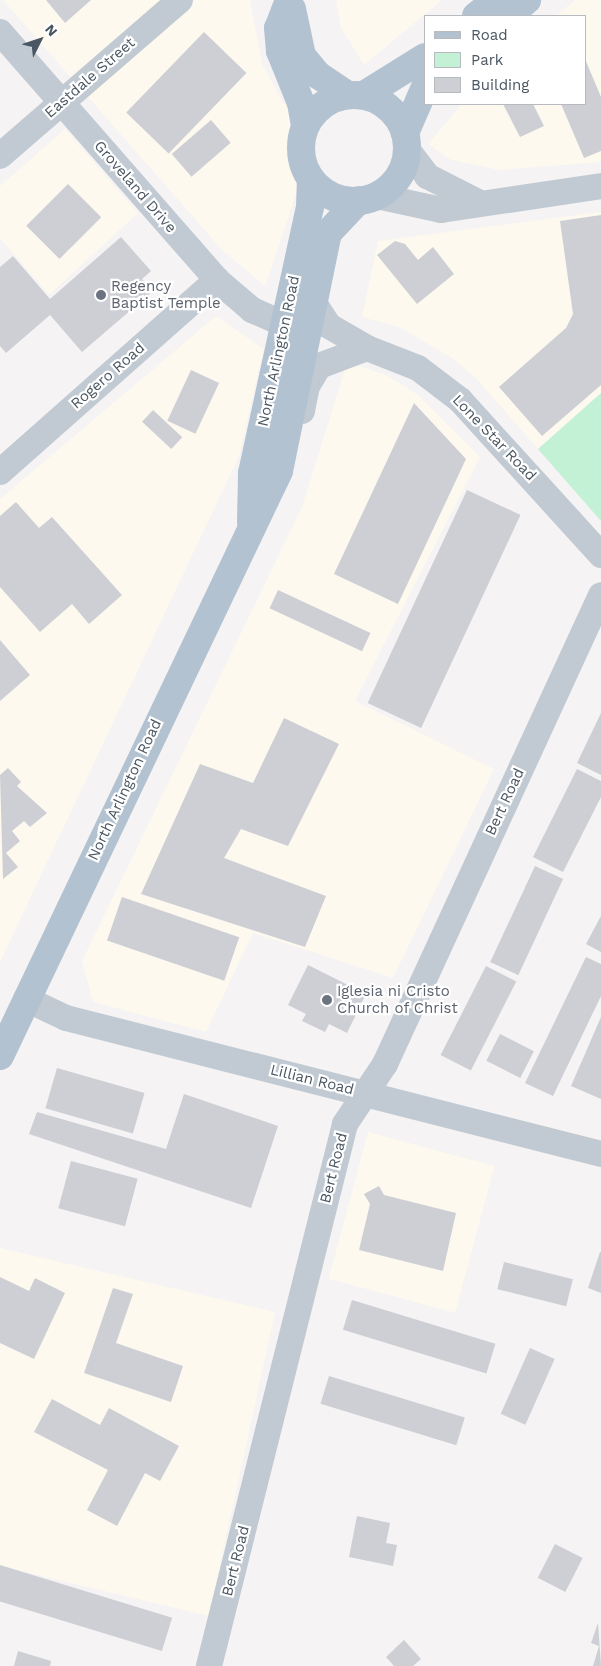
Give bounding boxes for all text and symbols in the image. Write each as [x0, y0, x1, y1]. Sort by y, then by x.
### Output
north arrow [15, 15, 65, 65]
legend [424, 15, 586, 105]
text: N [42, 21, 61, 39]
text: Road [471, 26, 508, 44]
street label: Eastdale Street [41, 34, 139, 122]
text: Park [471, 51, 503, 69]
text: Building [471, 76, 529, 94]
street label: Groveland Drive [90, 137, 180, 237]
street label: North Arlington Road [254, 274, 304, 428]
place label: Regency Baptist Temple [111, 277, 221, 312]
marker: Regency Baptist Temple [95, 289, 107, 301]
street label: Rogero Road [67, 339, 149, 413]
street label: Lone Star Road [448, 391, 540, 485]
street label: North Arlington Road [84, 716, 166, 864]
street label: Bert Road [482, 766, 528, 838]
place label: Iglesia ni Cristo Church of Christ [337, 982, 458, 1017]
marker: Iglesia ni Cristo Church of Christ [321, 994, 333, 1006]
street label: Lillian Road [268, 1061, 356, 1099]
street label: Bert Road [317, 1131, 351, 1205]
street label: Bert Road [219, 1524, 253, 1598]

